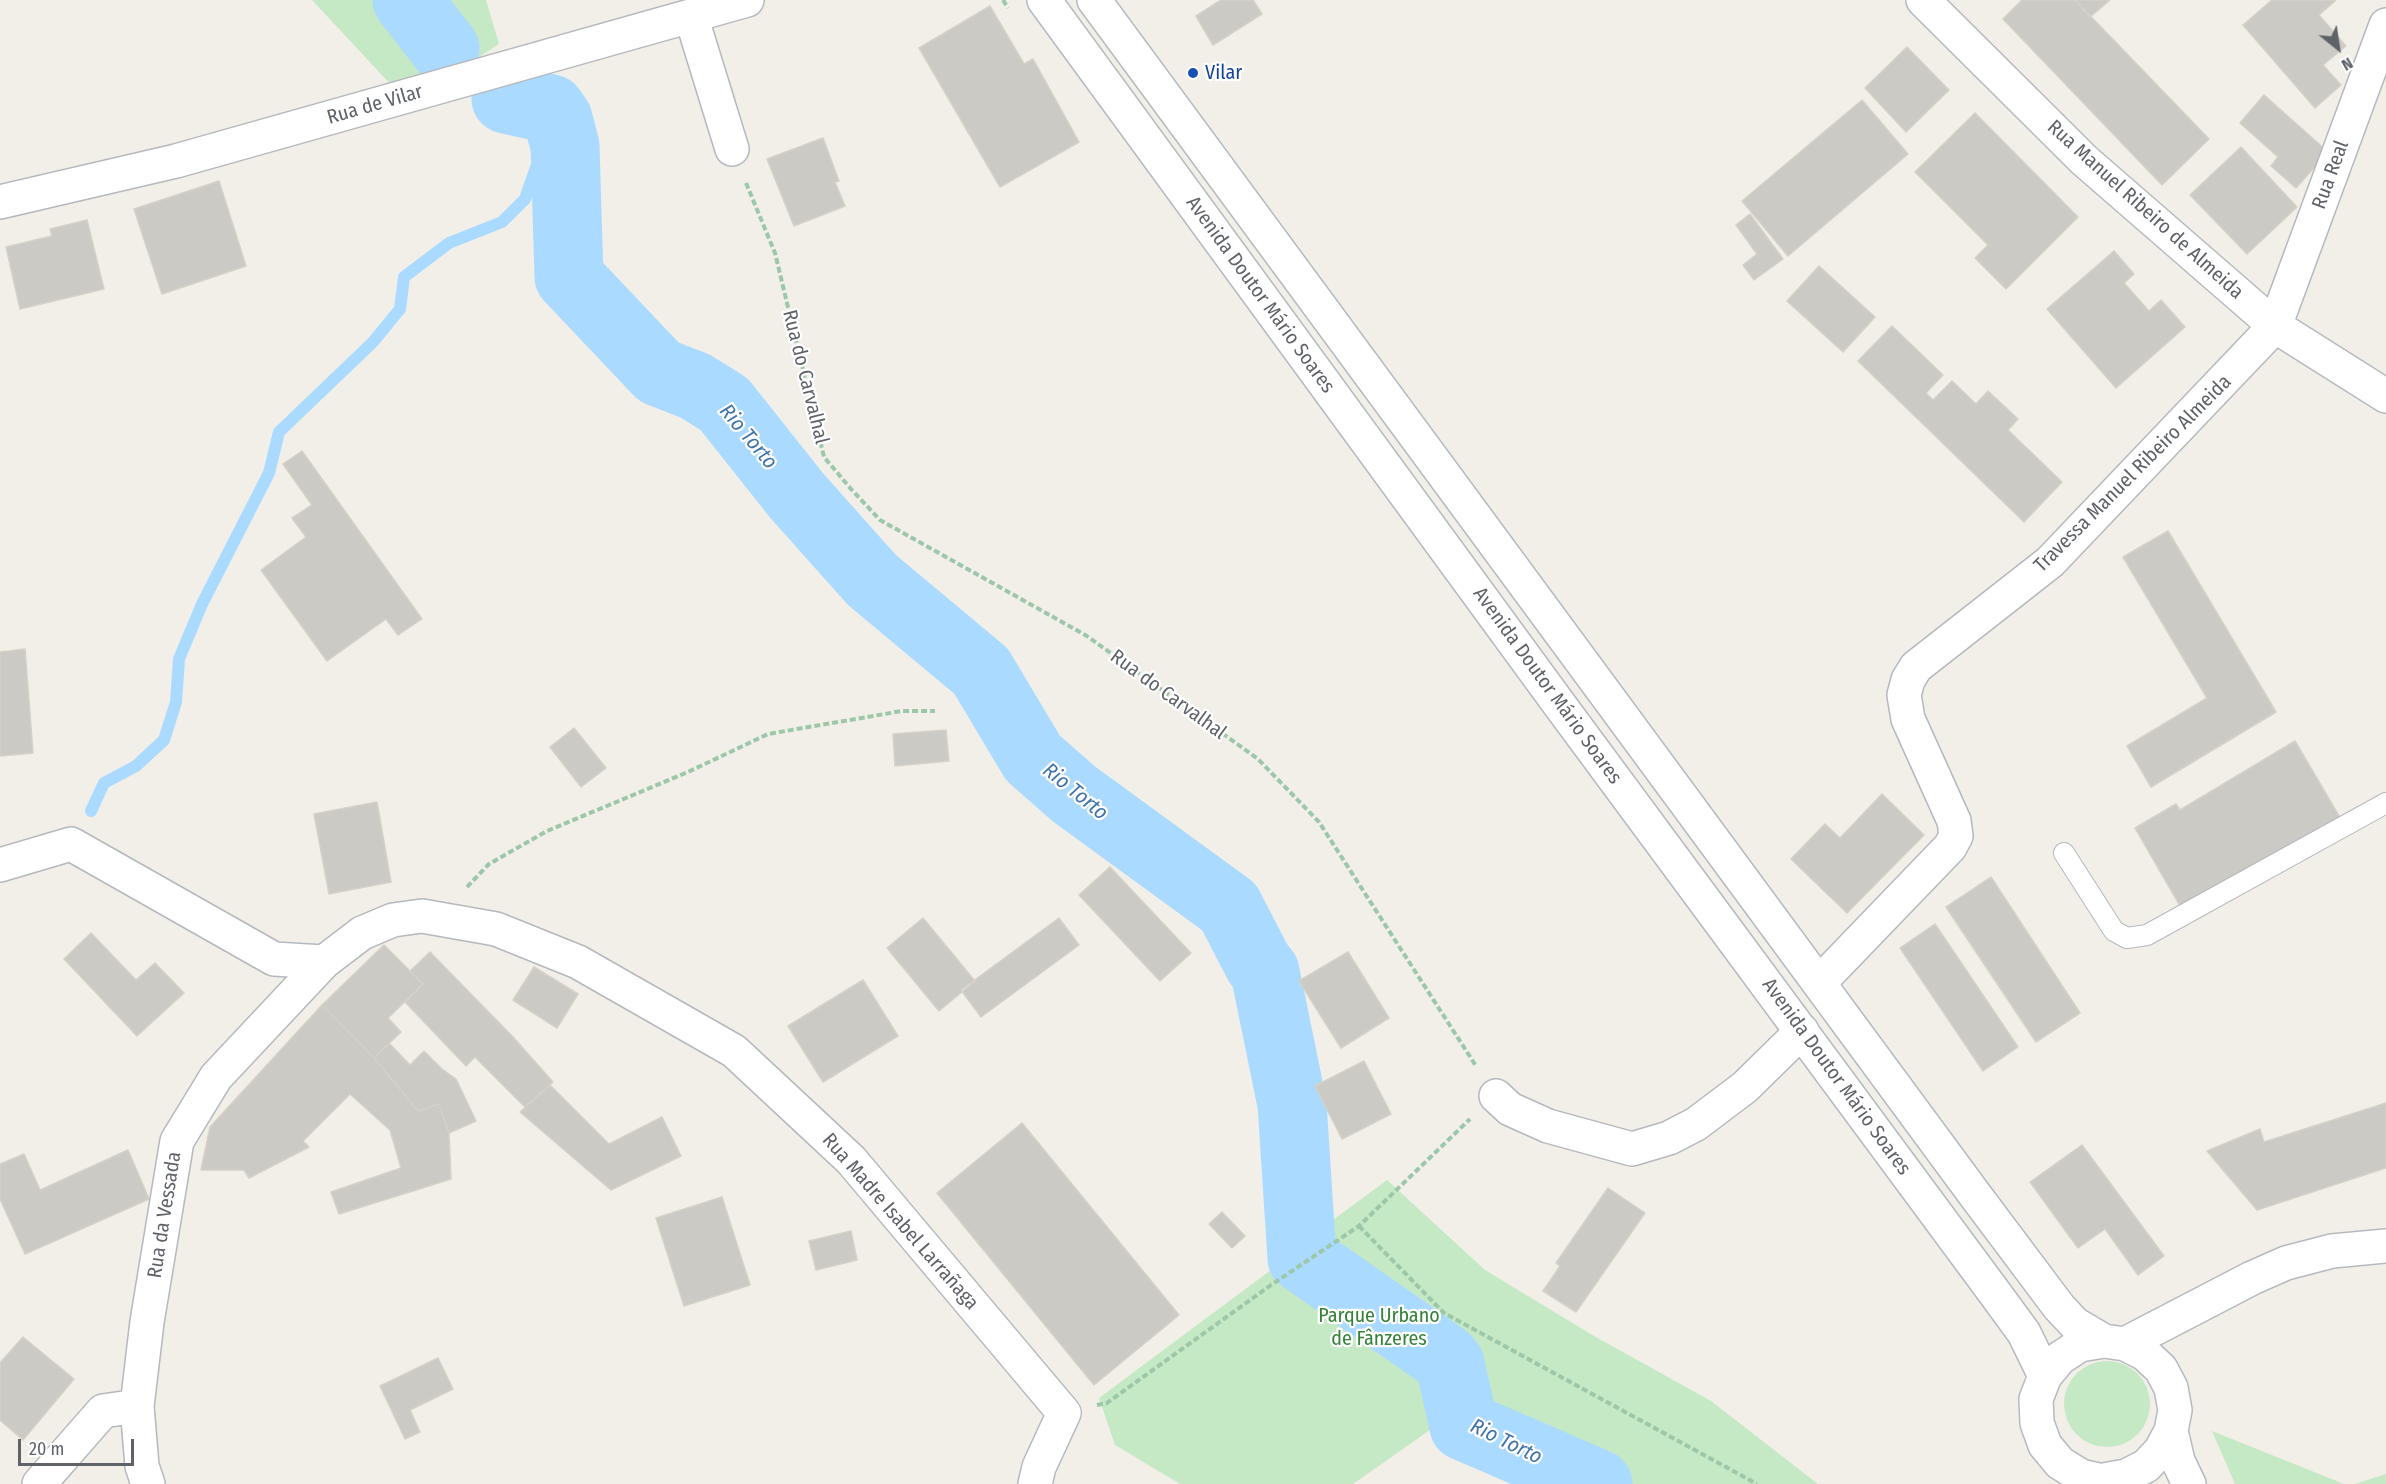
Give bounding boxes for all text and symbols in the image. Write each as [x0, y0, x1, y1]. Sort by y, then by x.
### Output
north arrow [2308, 18, 2368, 78]
text: N [2338, 53, 2356, 75]
place label: Vilar [1205, 61, 1242, 85]
marker: Vilar [1186, 66, 1200, 80]
street label: Rua de Vilar [324, 80, 426, 130]
street label: Rua Manuel Ribeiro de Almeida [2042, 116, 2248, 304]
street label: Rua Real [2308, 138, 2354, 212]
street label: Avenida Doutor Mário Soares [1181, 192, 1339, 398]
street label: Rua do Carvalhal [777, 307, 833, 447]
street label: Travessa Manuel Ribeiro Almeida [2029, 370, 2237, 578]
water label: Rio Torto [714, 399, 782, 475]
street label: Avenida Doutor Mário Soares [1468, 583, 1626, 789]
street label: Rua do Carvalhal [1105, 645, 1231, 745]
water label: Rio Torto [1037, 758, 1113, 826]
street label: Avenida Doutor Mário Soares [1757, 974, 1915, 1180]
street label: Rua Madre Isabel Larrañaga [817, 1129, 983, 1315]
street label: Rua da Vessada [143, 1150, 187, 1280]
park label: Parque Urbano de Fânzeres [1318, 1304, 1440, 1351]
water label: Rio Torto [1466, 1414, 1546, 1470]
scale bar [21, 1427, 136, 1465]
text: 20 m [29, 1438, 64, 1460]

